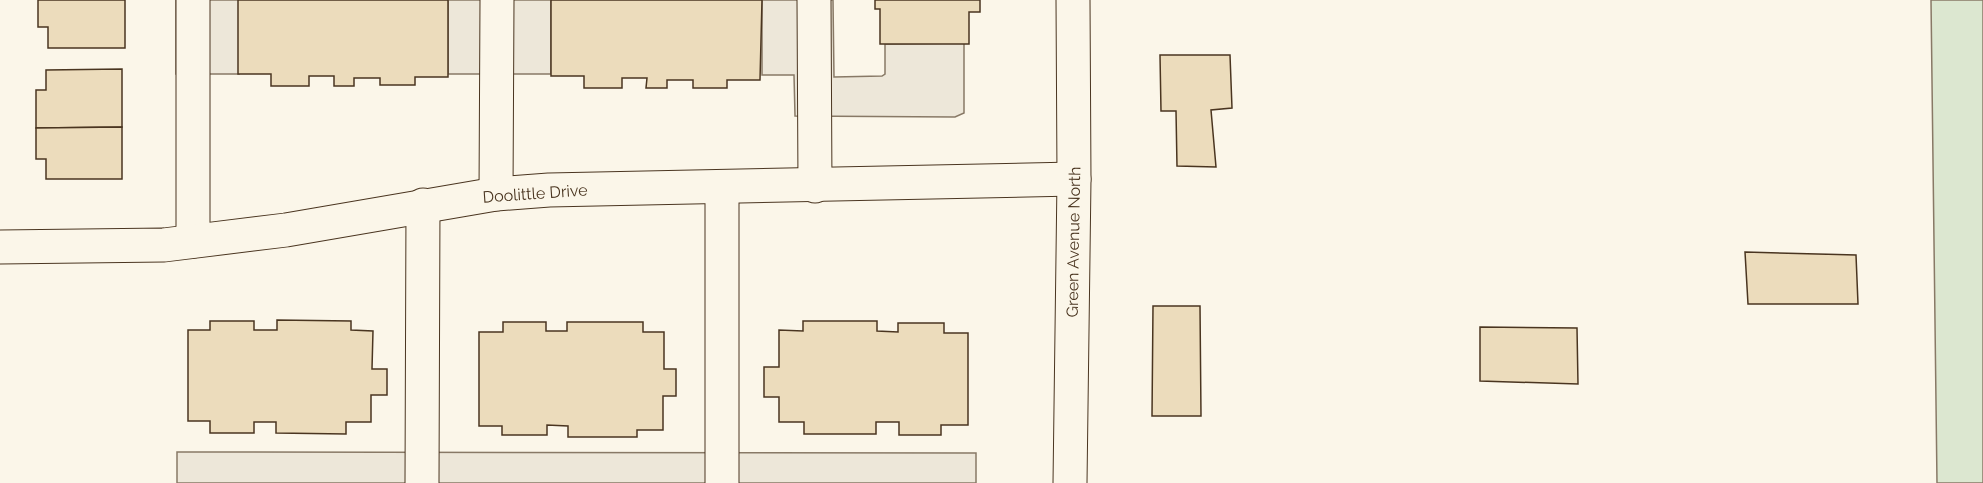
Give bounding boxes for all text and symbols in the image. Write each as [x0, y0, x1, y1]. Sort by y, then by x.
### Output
street label: Green Avenue North [1063, 166, 1084, 318]
street label: Doolittle Drive [482, 180, 588, 207]

